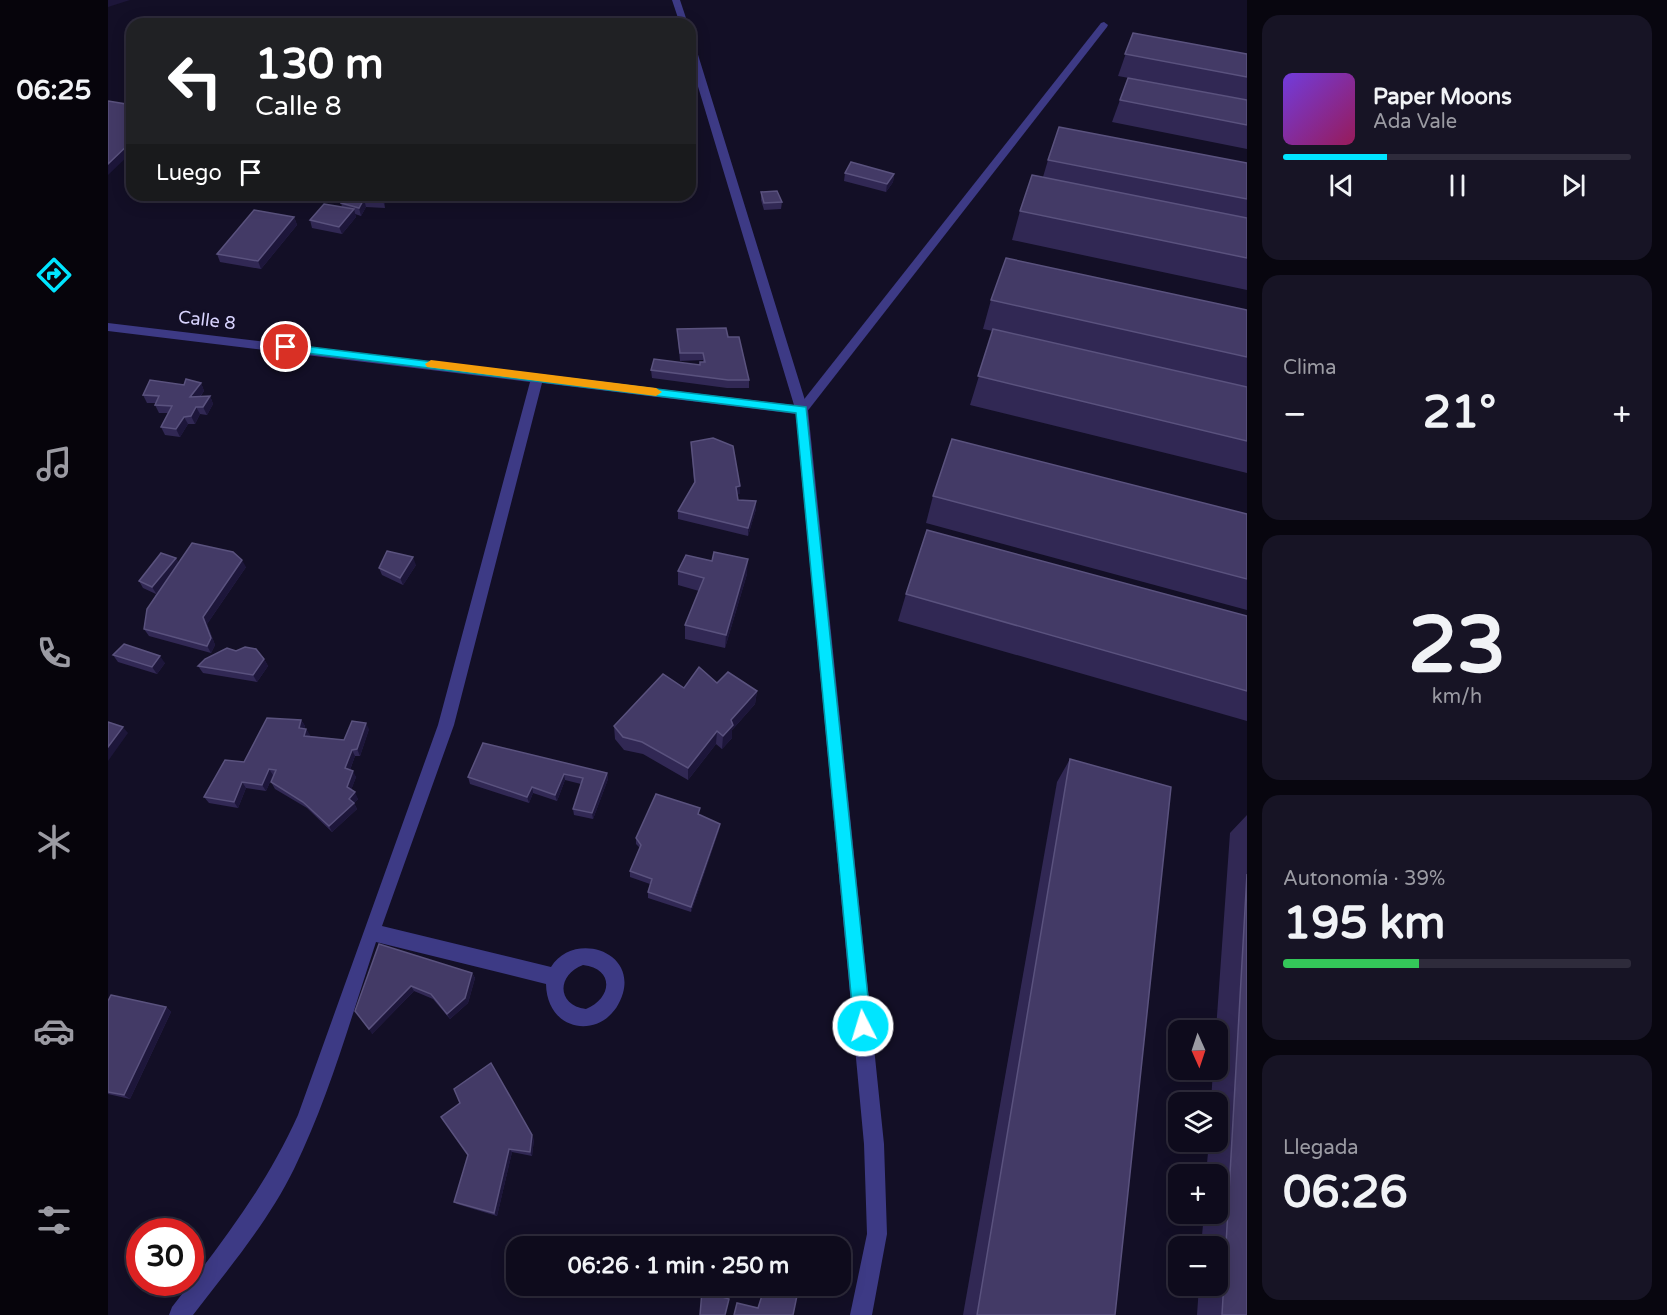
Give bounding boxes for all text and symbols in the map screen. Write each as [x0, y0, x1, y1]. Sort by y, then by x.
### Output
text: 130 m [255, 39, 384, 90]
icon: left [156, 42, 234, 120]
text: 06:25 [17, 74, 91, 107]
text: Paper Moons [1373, 84, 1512, 110]
text: Calle 8 [255, 90, 342, 123]
text: Ada Vale [1373, 110, 1457, 134]
icon: arrive [234, 156, 267, 189]
text: Luego [156, 160, 222, 186]
icon: previous [1325, 169, 1358, 202]
icon: pause [1441, 169, 1474, 202]
icon: next [1557, 169, 1590, 202]
icon: directions [33, 254, 75, 296]
street label: Calle 8 [177, 306, 237, 334]
pin [260, 321, 311, 372]
icon: arrive [269, 330, 302, 363]
text: Clima [1283, 356, 1336, 380]
text: 21° [1423, 386, 1496, 440]
text: − [1283, 395, 1307, 434]
text: + [1612, 395, 1631, 434]
icon: music [33, 443, 75, 485]
text: 23 [1408, 599, 1506, 693]
icon: phone [33, 632, 75, 674]
text: km/h [1432, 685, 1482, 709]
icon: climate [33, 821, 75, 863]
text: Autonomía · 39% [1283, 867, 1445, 891]
text: 195 km [1283, 897, 1445, 951]
position arrow [831, 994, 895, 1058]
icon: car [33, 1010, 75, 1052]
north arrow [1168, 1020, 1228, 1080]
map controls [1168, 1020, 1228, 1296]
button: layers [1168, 1092, 1228, 1152]
text: Llegada [1283, 1136, 1359, 1160]
button: + [1168, 1164, 1228, 1224]
text: 06:26 [1283, 1166, 1408, 1220]
icon: filters [33, 1199, 75, 1241]
speed limit sign: 30 [126, 1218, 204, 1296]
button: − [1168, 1236, 1228, 1296]
text: 06:26 · 1 min · 250 m [568, 1253, 789, 1279]

